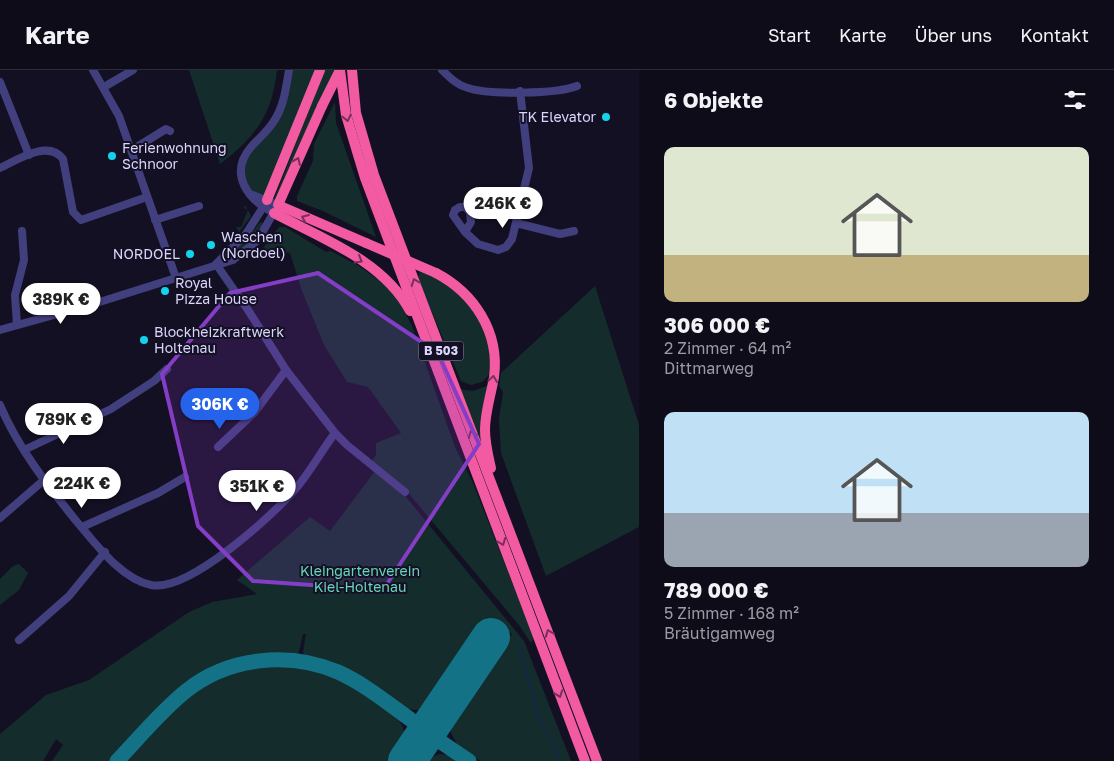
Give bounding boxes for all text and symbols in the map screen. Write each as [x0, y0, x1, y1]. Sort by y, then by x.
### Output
text: Karte [25, 20, 90, 49]
text: Start [768, 24, 811, 46]
text: Karte [839, 24, 886, 46]
text: Über uns [914, 24, 992, 46]
text: Kontakt [1020, 24, 1089, 46]
icon: filters [1061, 86, 1089, 114]
text: 6 Objekte [664, 87, 763, 113]
place label: TK Elevator [519, 108, 597, 125]
marker: TK Elevator [600, 111, 612, 123]
one-way arrow [341, 114, 352, 123]
place label: Ferienwohnung Schnoor [122, 139, 227, 172]
marker: Ferienwohnung Schnoor [106, 150, 118, 162]
one-way arrow [290, 157, 301, 166]
icon: home [832, 180, 922, 270]
pin: 246K € [462, 186, 544, 229]
text: 246K € [475, 193, 531, 213]
one-way arrow [301, 213, 310, 224]
place label: Waschen (Nordoel) [221, 228, 286, 261]
marker: Waschen (Nordoel) [205, 239, 217, 251]
place label: NORDOEL [113, 245, 180, 262]
marker: NORDOEL [184, 248, 196, 260]
one-way arrow [354, 253, 363, 263]
place label: Royal Pizza House [175, 274, 257, 307]
one-way arrow [411, 278, 421, 287]
pin: 389K € [20, 282, 102, 325]
marker: Royal Pizza House [159, 285, 171, 297]
text: 389K € [32, 289, 90, 309]
text: 306 000 € [664, 312, 770, 338]
place label: Blockheizkraftwerk Holtenau [154, 323, 284, 356]
marker: Blockheizkraftwerk Holtenau [138, 334, 150, 346]
text: 2 Zimmer · 64 m² [664, 338, 791, 358]
road number: B 503 [418, 342, 464, 360]
text: Dittmarweg [664, 358, 754, 378]
one-way arrow [487, 374, 498, 382]
pin: 306K € [179, 388, 261, 430]
text: 306K € [191, 394, 249, 414]
pin: 789K € [23, 402, 105, 445]
text: 789K € [36, 409, 92, 429]
one-way arrow [468, 430, 478, 439]
icon: home [832, 445, 922, 535]
pin: 224K € [41, 466, 123, 509]
pin: 351K € [216, 470, 298, 512]
text: 224K € [54, 473, 110, 493]
text: 351K € [230, 476, 284, 496]
one-way arrow [496, 537, 506, 546]
park label: Kleingartenverein Kiel-Holtenau [300, 562, 420, 595]
text: 789 000 € [664, 577, 768, 603]
text: 5 Zimmer · 168 m² [664, 603, 799, 623]
text: Bräutigamweg [664, 623, 775, 643]
one-way arrow [545, 630, 555, 638]
one-way arrow [553, 689, 563, 698]

